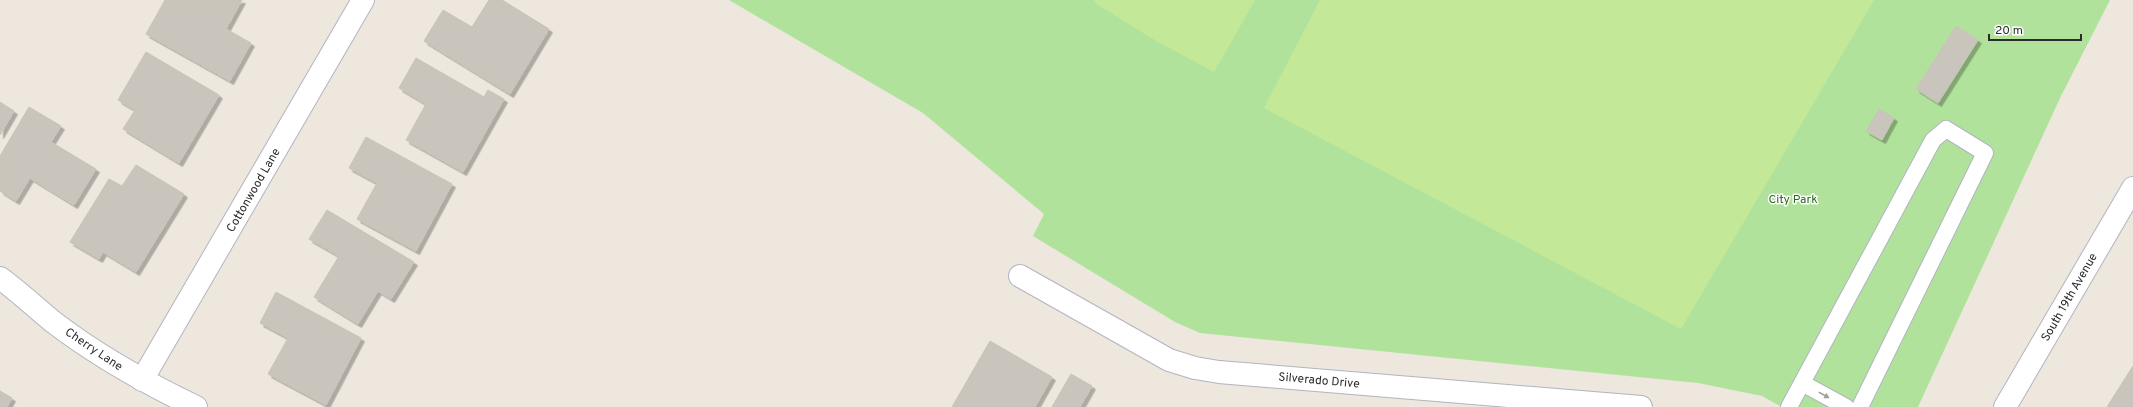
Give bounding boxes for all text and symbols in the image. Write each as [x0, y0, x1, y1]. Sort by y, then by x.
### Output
scale bar [1989, 16, 2081, 42]
text: 20 m [1995, 23, 2023, 39]
street label: Cottonwood Lane [223, 145, 285, 236]
park label: City Park [1768, 192, 1818, 208]
street label: South 19th Avenue [2038, 250, 2102, 345]
street label: Cherry Lane [61, 325, 125, 375]
street label: Silverado Drive [1278, 369, 1360, 393]
one-way arrow [1818, 391, 1830, 398]

